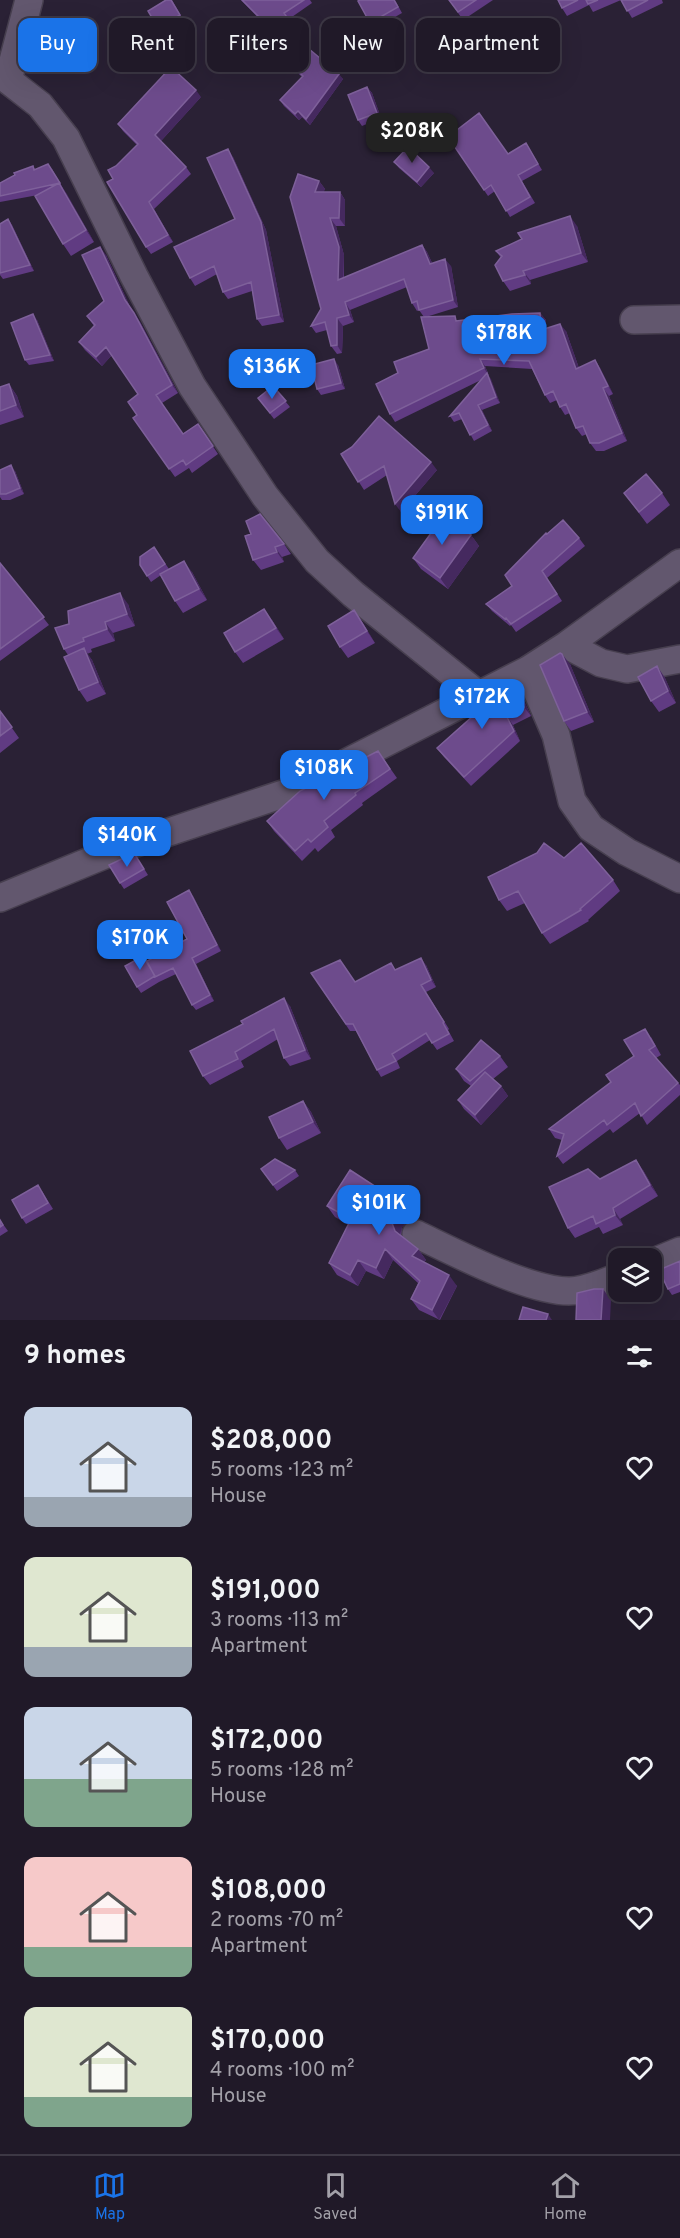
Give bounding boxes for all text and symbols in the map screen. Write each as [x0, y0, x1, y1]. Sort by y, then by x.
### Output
chip: Buy [18, 18, 97, 72]
chip: Rent [109, 18, 195, 72]
chip: Filters [207, 18, 309, 72]
chip: New [321, 18, 404, 72]
chip: Apartment [416, 18, 560, 72]
pin: $208K [370, 113, 454, 164]
text: $208K [380, 119, 444, 145]
pin: $178K [462, 315, 546, 366]
text: $178K [476, 321, 532, 347]
pin: $136K [230, 349, 314, 400]
text: $136K [243, 355, 301, 381]
pin: $191K [400, 495, 484, 546]
text: $191K [415, 501, 469, 527]
pin: $172K [440, 679, 524, 730]
text: $172K [454, 685, 510, 711]
pin: $108K [282, 750, 366, 801]
text: $108K [294, 756, 354, 782]
pin: $140K [85, 817, 169, 868]
text: $140K [97, 823, 157, 849]
pin: $170K [98, 920, 182, 971]
text: $170K [111, 926, 169, 952]
pin: $101K [337, 1185, 421, 1236]
text: $101K [351, 1191, 407, 1217]
map controls [608, 1248, 662, 1302]
button: layers [608, 1248, 662, 1302]
text: 9 homes [24, 1340, 126, 1373]
icon: filters [623, 1340, 656, 1373]
text: $208,000 [210, 1425, 332, 1458]
icon: home [72, 1431, 144, 1503]
icon: heart [623, 1451, 656, 1484]
text: 5 rooms · 123 m² [210, 1458, 353, 1484]
text: House [210, 1484, 266, 1510]
text: $191,000 [210, 1575, 321, 1608]
icon: home [72, 1581, 144, 1653]
icon: heart [623, 1601, 656, 1634]
text: 3 rooms · 113 m² [210, 1608, 348, 1634]
text: Apartment [210, 1634, 308, 1660]
text: $172,000 [210, 1725, 323, 1758]
icon: home [72, 1731, 144, 1803]
icon: heart [623, 1751, 656, 1784]
text: 5 rooms · 128 m² [210, 1758, 353, 1784]
text: House [210, 1784, 266, 1810]
text: $108,000 [210, 1875, 327, 1908]
icon: home [72, 1881, 144, 1953]
icon: heart [623, 1901, 656, 1934]
text: 2 rooms · 70 m² [210, 1908, 343, 1934]
text: Apartment [210, 1934, 308, 1960]
text: $170,000 [210, 2025, 325, 2058]
icon: home [72, 2031, 144, 2103]
icon: heart [623, 2051, 656, 2084]
text: 4 rooms · 100 m² [210, 2058, 355, 2084]
text: House [210, 2084, 266, 2110]
tab: Map [93, 2169, 126, 2225]
tab: Saved [313, 2169, 357, 2225]
tab: Home [544, 2169, 587, 2225]

